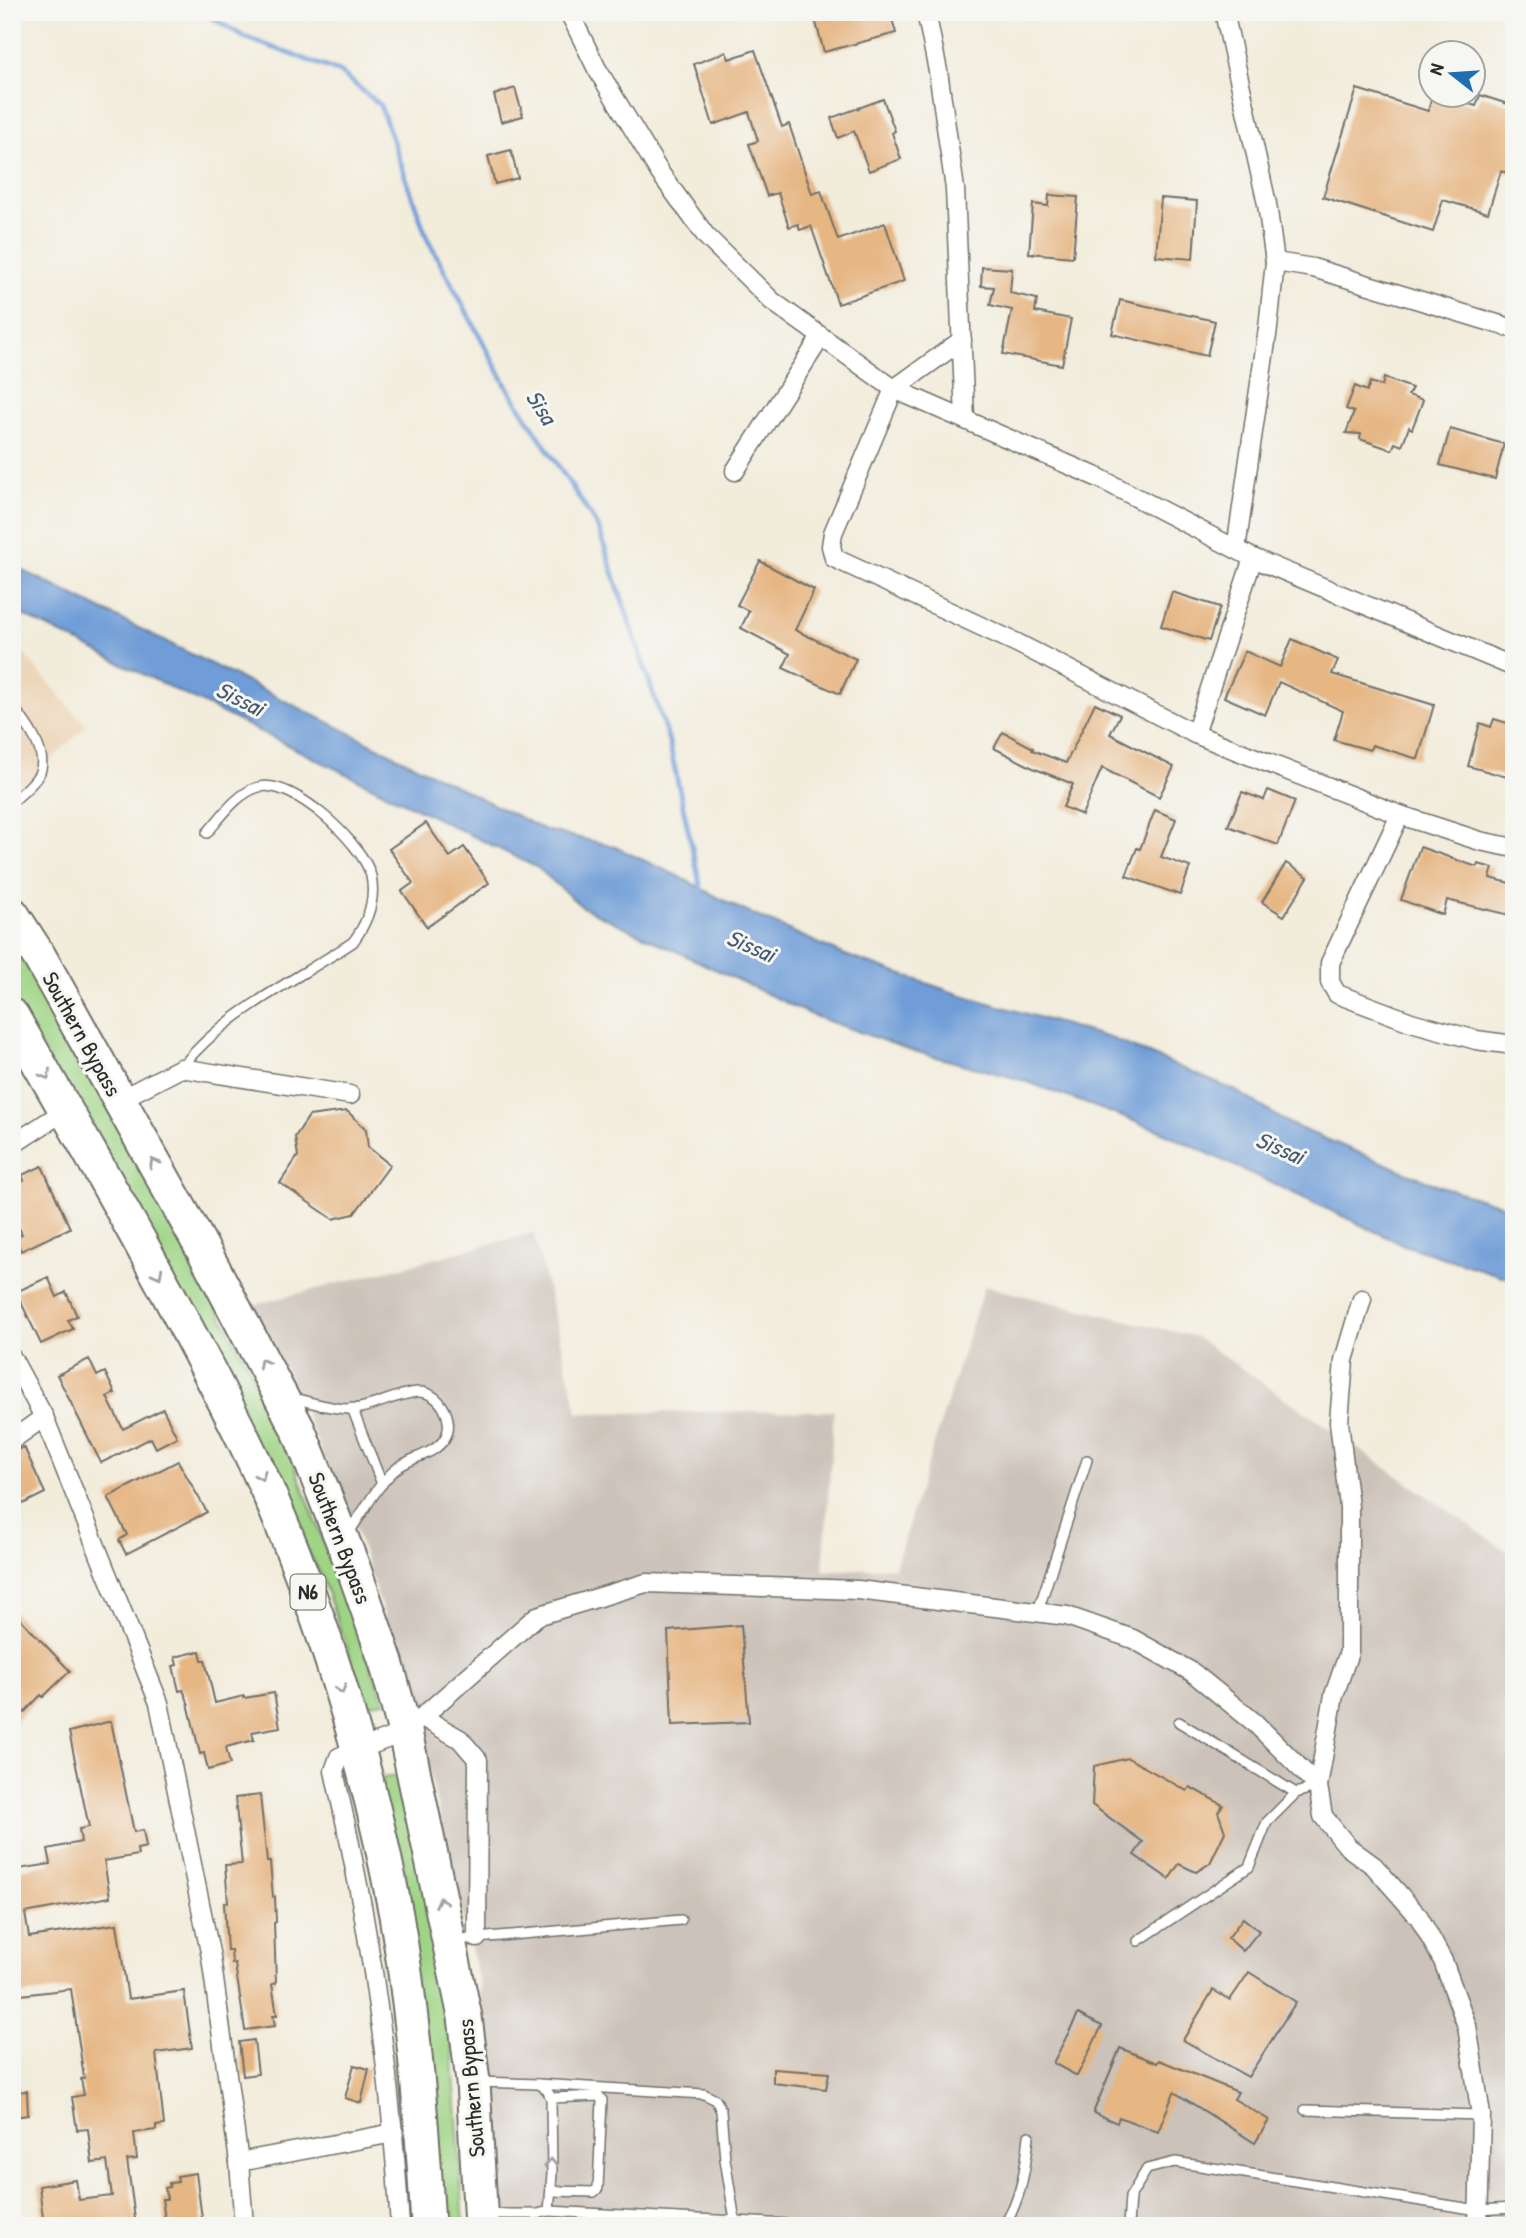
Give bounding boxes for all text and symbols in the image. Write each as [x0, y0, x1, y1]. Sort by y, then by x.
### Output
north arrow [1418, 38, 1488, 108]
text: N [1422, 60, 1450, 78]
water label: Sisa [519, 383, 566, 432]
water label: Sissai [211, 673, 272, 725]
water label: Sissai [722, 921, 783, 971]
street label: Southern Bypass [35, 966, 130, 1102]
one-way arrow [38, 1068, 51, 1081]
water label: Sissai [1251, 1123, 1312, 1173]
one-way arrow [149, 1158, 162, 1171]
one-way arrow [149, 1266, 163, 1279]
one-way arrow [258, 1358, 271, 1370]
street label: Southern Bypass [301, 1468, 380, 1608]
one-way arrow [253, 1469, 267, 1481]
road number: N6 [290, 1574, 326, 1610]
one-way arrow [332, 1683, 347, 1695]
one-way arrow [434, 1897, 449, 1909]
street label: Southern Bypass [449, 2018, 492, 2158]
one-way arrow [544, 2157, 559, 2168]

